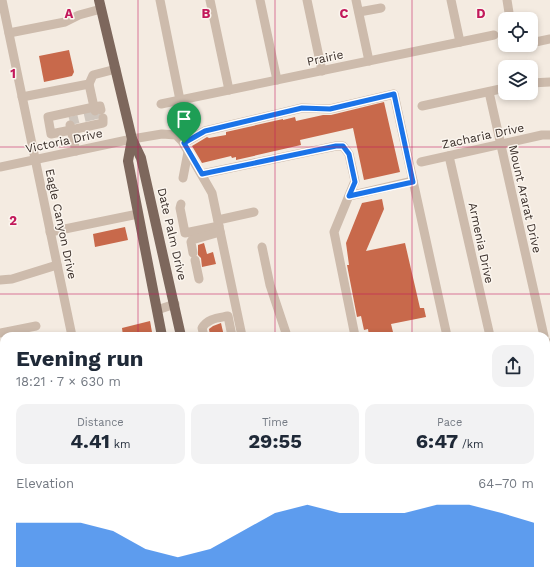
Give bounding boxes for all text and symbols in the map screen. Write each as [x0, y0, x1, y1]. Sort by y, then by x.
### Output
text: A [65, 6, 74, 21]
text: B [202, 6, 211, 21]
text: C [340, 6, 349, 21]
text: D [476, 6, 486, 21]
map controls [498, 12, 538, 100]
button: locate [498, 12, 538, 52]
street label: Prairie [305, 47, 345, 69]
button: layers [498, 60, 538, 100]
text: 1 [10, 66, 16, 81]
pin [167, 102, 201, 143]
icon: arrive [173, 108, 195, 130]
street label: Zacharia Drive [441, 120, 526, 152]
street label: Victoria Drive [24, 126, 104, 156]
street label: Mount Ararat Drive [506, 144, 544, 254]
street label: Eagle Canyon Drive [42, 167, 80, 281]
street label: Date Palm Drive [155, 186, 189, 282]
street label: Armenia Drive [466, 201, 496, 285]
text: 2 [9, 213, 17, 228]
button: share [492, 345, 534, 387]
text: Evening run [16, 346, 144, 371]
text: 18:21 · 7 × 630 m [16, 374, 121, 389]
text: Distance [77, 416, 124, 429]
text: Time [262, 416, 288, 429]
text: Pace [437, 416, 462, 429]
text: 4.41 [70, 429, 110, 453]
text: 29:55 [248, 429, 302, 453]
text: 6:47 [416, 429, 458, 453]
text: km [110, 438, 130, 451]
text: /km [458, 438, 484, 451]
text: Elevation [16, 476, 74, 491]
text: 64–70 m [478, 476, 534, 491]

